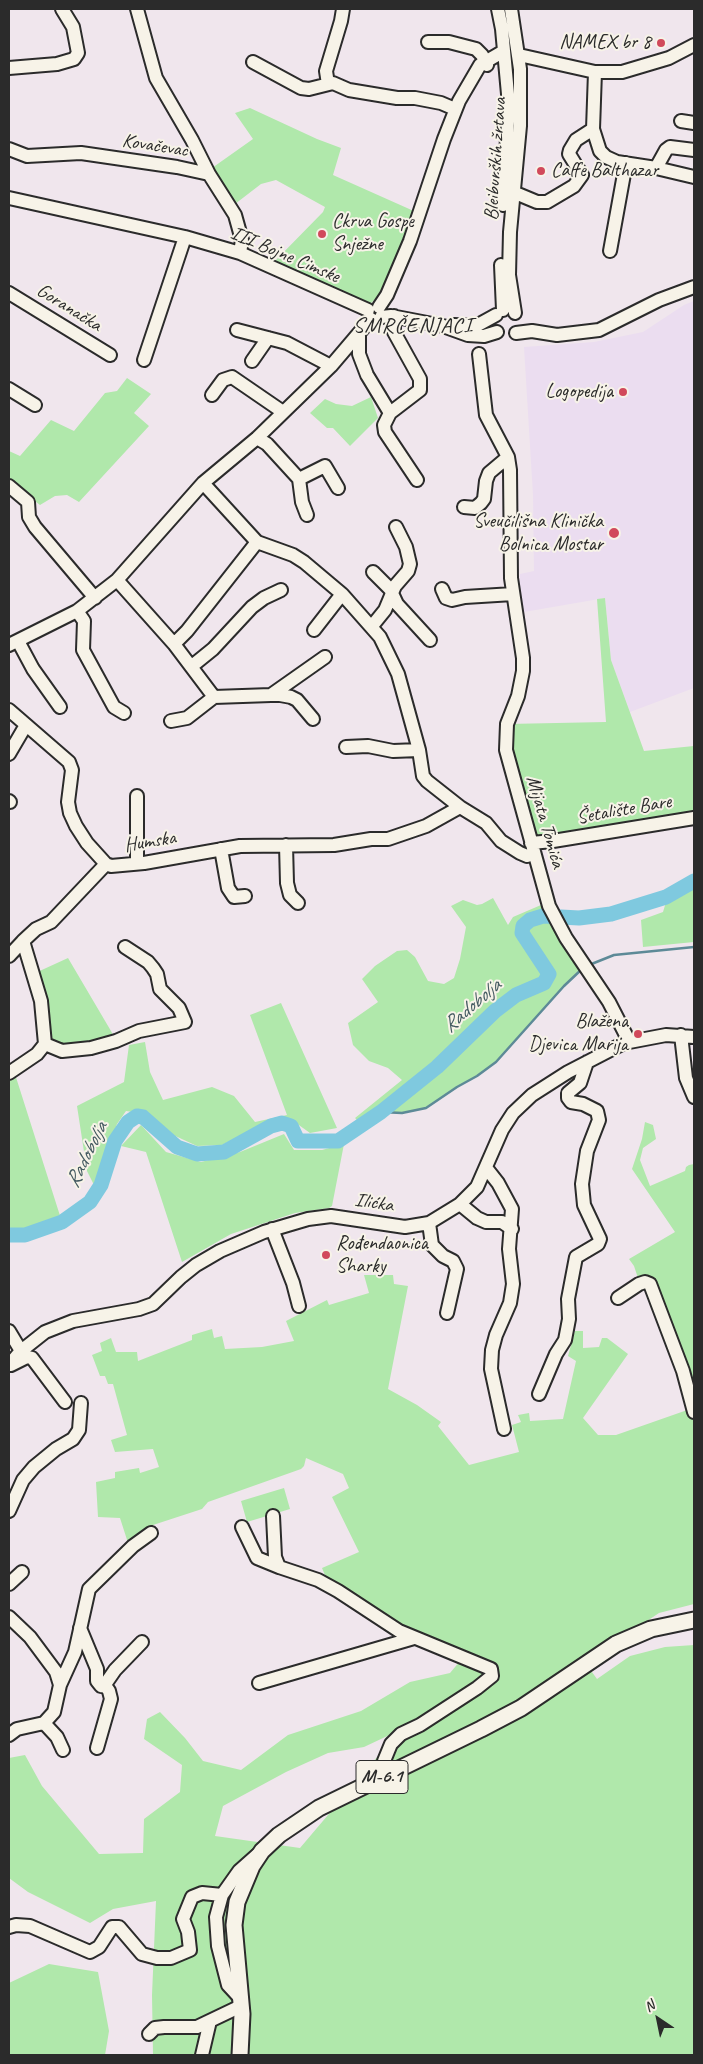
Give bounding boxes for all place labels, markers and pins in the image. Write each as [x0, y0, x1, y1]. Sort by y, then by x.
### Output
place label: NAMEX br 8 [559, 31, 651, 55]
marker: NAMEX br 8 [655, 37, 667, 49]
place label: Caffe Balthazar [551, 159, 658, 183]
marker: Caffe Balthazar [535, 165, 547, 177]
place label: Ckrva Gospe Snježne [332, 210, 414, 257]
marker: Ckrva Gospe Snježne [316, 228, 328, 240]
place label: Logopedija [546, 380, 613, 404]
marker: Logopedija [617, 386, 629, 398]
place label: Sveučilišna Klinička Bolnica Mostar [473, 510, 603, 557]
marker: Sveučilišna Klinička Bolnica Mostar [607, 526, 621, 540]
place label: Blažena Djevica Marija [529, 1010, 628, 1057]
marker: Blažena Djevica Marija [632, 1028, 644, 1040]
place label: Rođendaonica Sharky [336, 1232, 428, 1279]
marker: Rođendaonica Sharky [320, 1249, 332, 1261]

